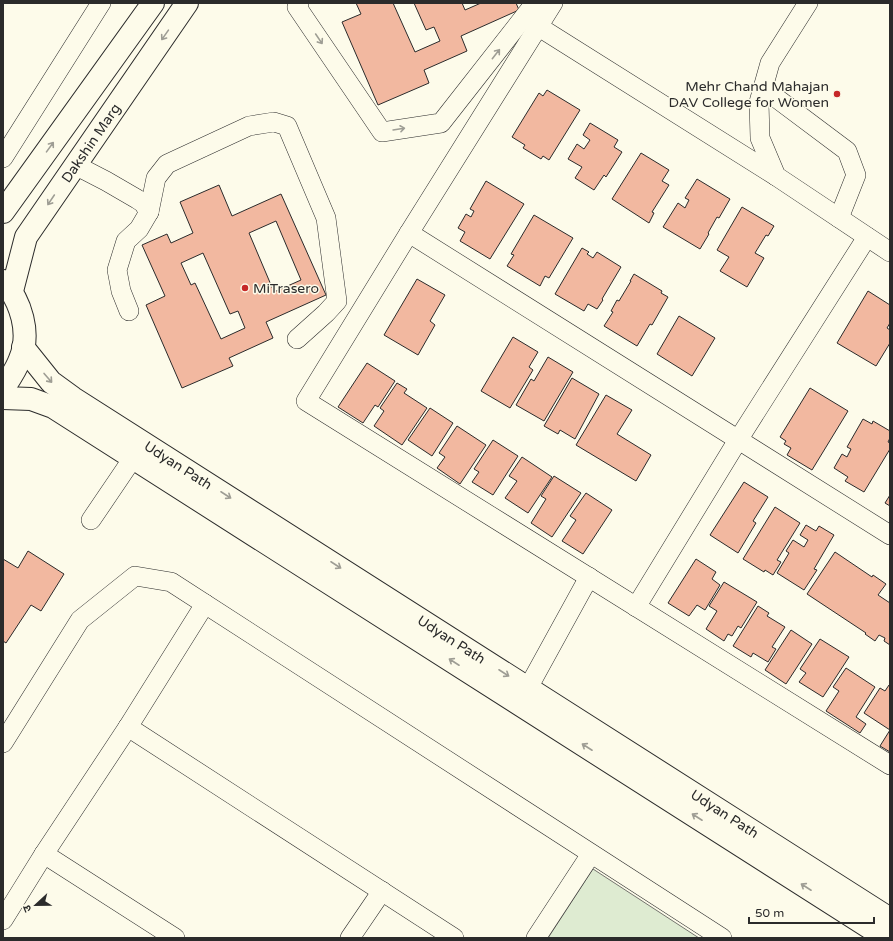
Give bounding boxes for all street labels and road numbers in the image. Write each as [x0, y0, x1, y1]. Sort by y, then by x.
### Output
street label: Dakshin Marg [58, 100, 124, 186]
street label: Udyan Path [141, 437, 216, 493]
street label: Udyan Path [414, 611, 489, 667]
street label: Udyan Path [688, 786, 762, 842]

